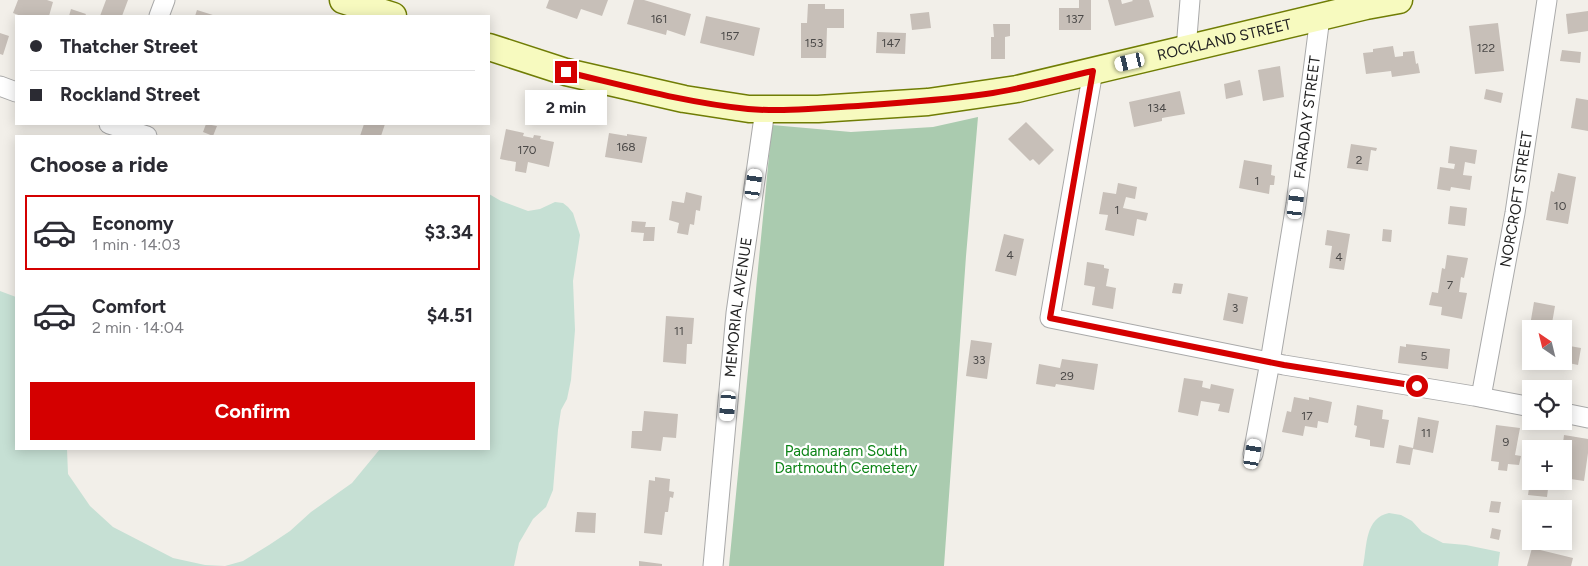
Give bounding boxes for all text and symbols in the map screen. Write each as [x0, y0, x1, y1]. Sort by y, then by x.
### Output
house number: 161 [651, 12, 667, 26]
house number: 137 [1066, 12, 1085, 26]
street label: ROCKLAND STREET [1155, 15, 1294, 64]
house number: 157 [721, 29, 740, 43]
text: Thatcher Street [60, 35, 198, 58]
house number: 153 [805, 36, 823, 50]
house number: 147 [882, 36, 901, 50]
house number: 122 [1477, 41, 1495, 55]
car [1113, 51, 1146, 73]
street label: FARADAY STREET [1290, 54, 1324, 180]
route end [555, 61, 577, 83]
text: Rockland Street [60, 83, 200, 106]
callout: 2 min [525, 90, 607, 124]
text: 2 min [546, 98, 586, 117]
house number: 134 [1148, 101, 1167, 115]
street label: NORCROFT STREET [1496, 129, 1536, 269]
house number: 168 [616, 140, 636, 154]
house number: 170 [517, 143, 537, 157]
text: Choose a ride [30, 151, 168, 178]
house number: 2 [1356, 153, 1362, 167]
car [744, 168, 763, 200]
house number: 1 [1255, 174, 1259, 188]
car [1286, 188, 1305, 220]
house number: 10 [1554, 199, 1567, 213]
house number: 1 [1115, 203, 1119, 217]
icon: car [32, 210, 77, 255]
text: Economy [92, 212, 174, 235]
text: $3.34 [425, 221, 473, 244]
text: 1 min · 14:03 [92, 235, 180, 254]
street label: MEMORIAL AVENUE [721, 236, 756, 378]
house number: 4 [1006, 248, 1014, 262]
house number: 4 [1335, 250, 1343, 264]
house number: 7 [1447, 278, 1454, 292]
icon: car [32, 293, 77, 338]
text: Comfort [92, 295, 167, 318]
house number: 3 [1232, 301, 1238, 315]
text: $4.51 [427, 304, 473, 327]
text: 2 min · 14:04 [92, 318, 184, 337]
north arrow [1522, 320, 1572, 370]
map controls [1522, 320, 1572, 550]
house number: 11 [674, 324, 684, 338]
house number: 5 [1421, 349, 1428, 363]
house number: 33 [972, 353, 986, 367]
house number: 29 [1060, 369, 1074, 383]
route start [1406, 375, 1428, 397]
button: locate [1522, 380, 1572, 430]
button: Confirm [30, 382, 475, 440]
car [719, 390, 736, 422]
house number: 17 [1301, 409, 1313, 423]
house number: 11 [1421, 426, 1431, 440]
house number: 9 [1503, 435, 1510, 449]
car [1243, 438, 1262, 470]
button: + [1522, 440, 1572, 490]
park label: Padamaram South Dartmouth Cemetery [774, 442, 918, 477]
button: − [1522, 500, 1572, 550]

